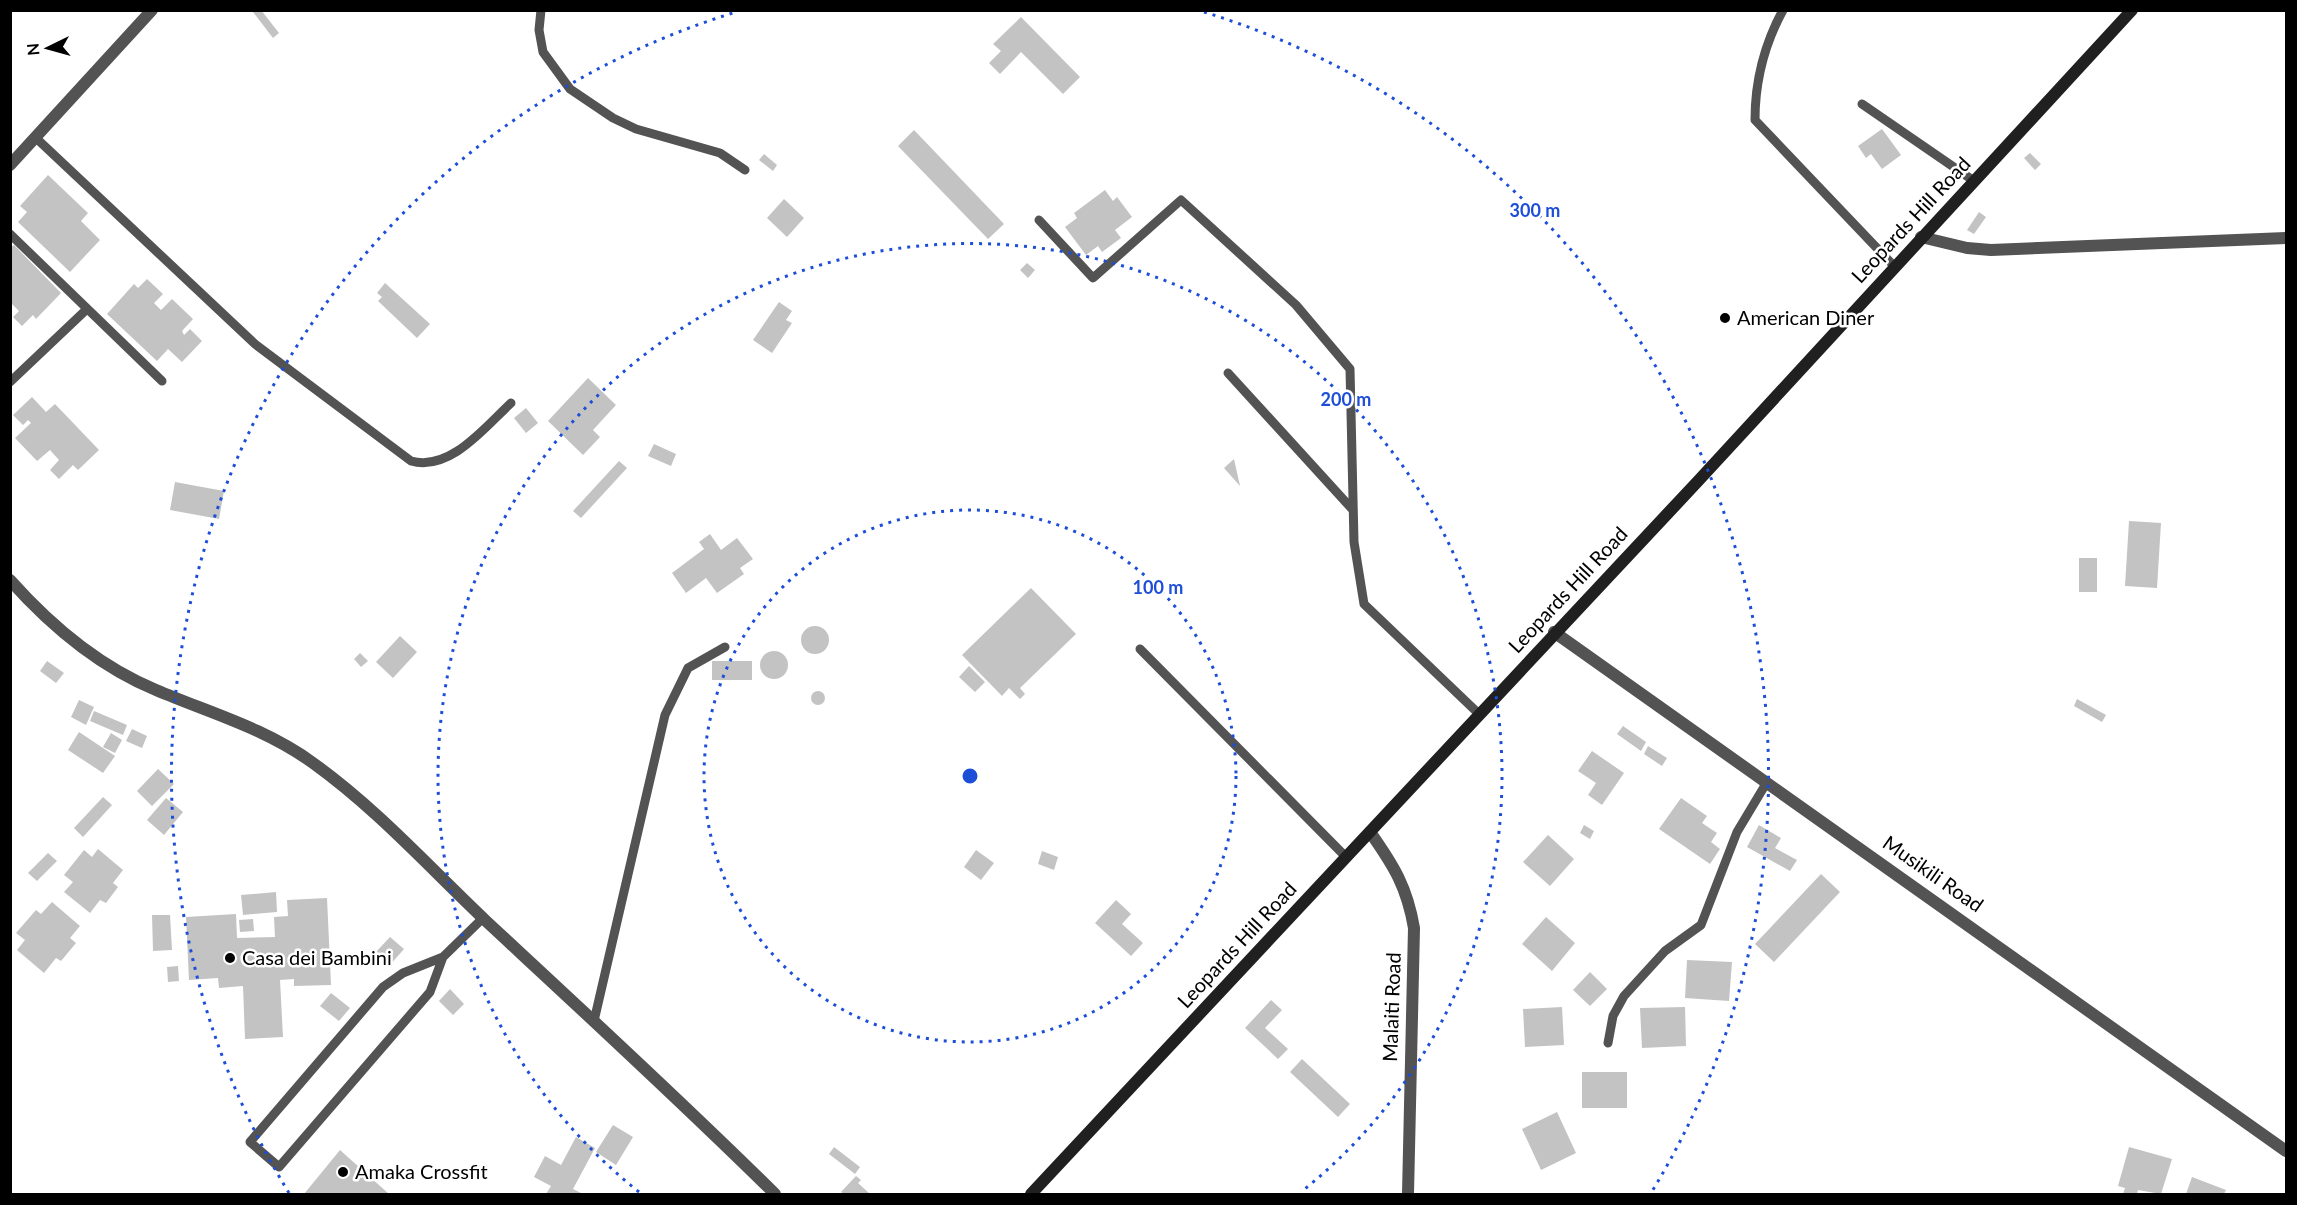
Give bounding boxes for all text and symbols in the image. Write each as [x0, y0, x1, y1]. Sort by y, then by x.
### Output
north arrow [18, 18, 78, 78]
text: N [23, 42, 43, 56]
street label: Leopards Hill Road [1846, 151, 1975, 287]
text: 300 m [1510, 199, 1560, 221]
place label: American Diner [1737, 305, 1875, 329]
marker: American Diner [1718, 311, 1732, 325]
text: 200 m [1321, 388, 1371, 410]
street label: Leopards Hill Road [1503, 521, 1632, 657]
text: 100 m [1133, 576, 1183, 598]
centre of rings [960, 766, 980, 786]
street label: Musikili Road [1879, 830, 1988, 917]
street label: Leopards Hill Road [1172, 876, 1301, 1012]
place label: Casa dei Bambini [242, 945, 392, 969]
marker: Casa dei Bambini [223, 951, 237, 965]
street label: Malaiti Road [1377, 952, 1405, 1062]
place label: Amaka Crossfit [355, 1159, 488, 1183]
marker: Amaka Crossfit [336, 1165, 350, 1179]

